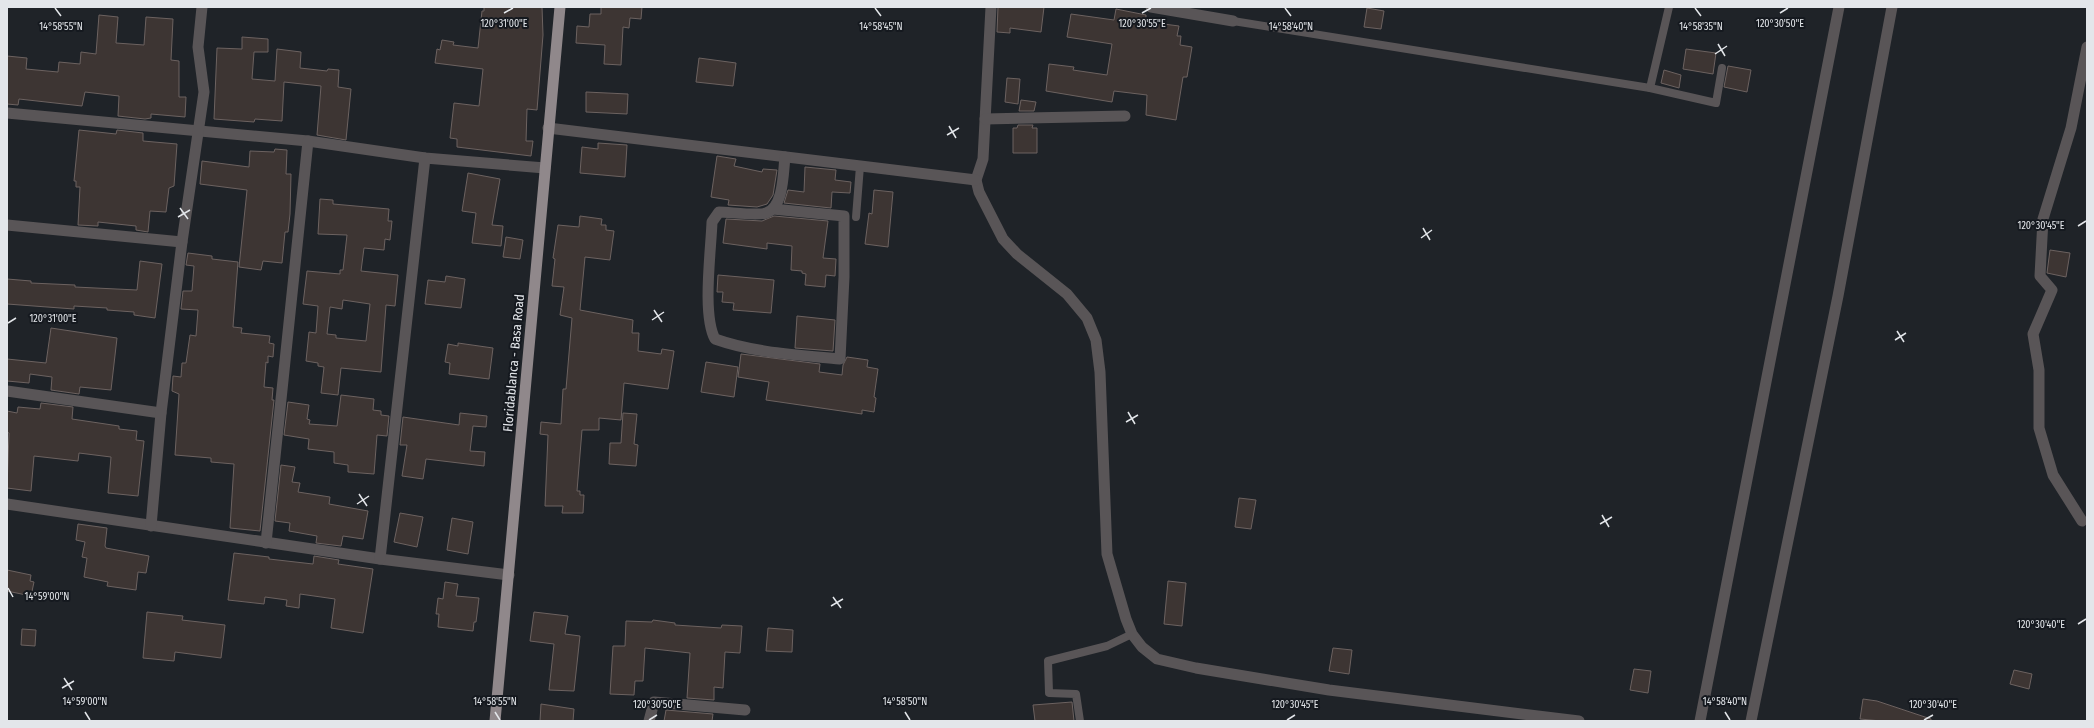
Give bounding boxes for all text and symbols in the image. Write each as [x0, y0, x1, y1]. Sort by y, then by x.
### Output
text: 120°31'00"E [480, 18, 528, 30]
text: 120°30'55"E [1118, 18, 1166, 30]
text: 120°30'50"E [1756, 18, 1804, 30]
text: 14°58'55"N [39, 21, 83, 33]
text: 14°58'45"N [859, 21, 903, 33]
text: 14°58'40"N [1269, 21, 1313, 33]
text: 14°58'35"N [1679, 21, 1723, 33]
text: 120°30'45"E [2018, 220, 2065, 232]
street label: Floridablanca - Basa Road [500, 293, 527, 433]
text: 120°31'00"E [29, 313, 77, 325]
text: 14°59'00"N [25, 591, 69, 603]
text: 120°30'40"E [2017, 619, 2065, 631]
text: 14°59'00"N [63, 696, 107, 708]
text: 14°58'55"N [473, 696, 517, 708]
text: 14°58'50"N [883, 696, 927, 708]
text: 14°58'40"N [1703, 696, 1747, 708]
text: 120°30'50"E [633, 699, 681, 711]
text: 120°30'45"E [1272, 699, 1319, 711]
text: 120°30'40"E [1909, 699, 1957, 711]

